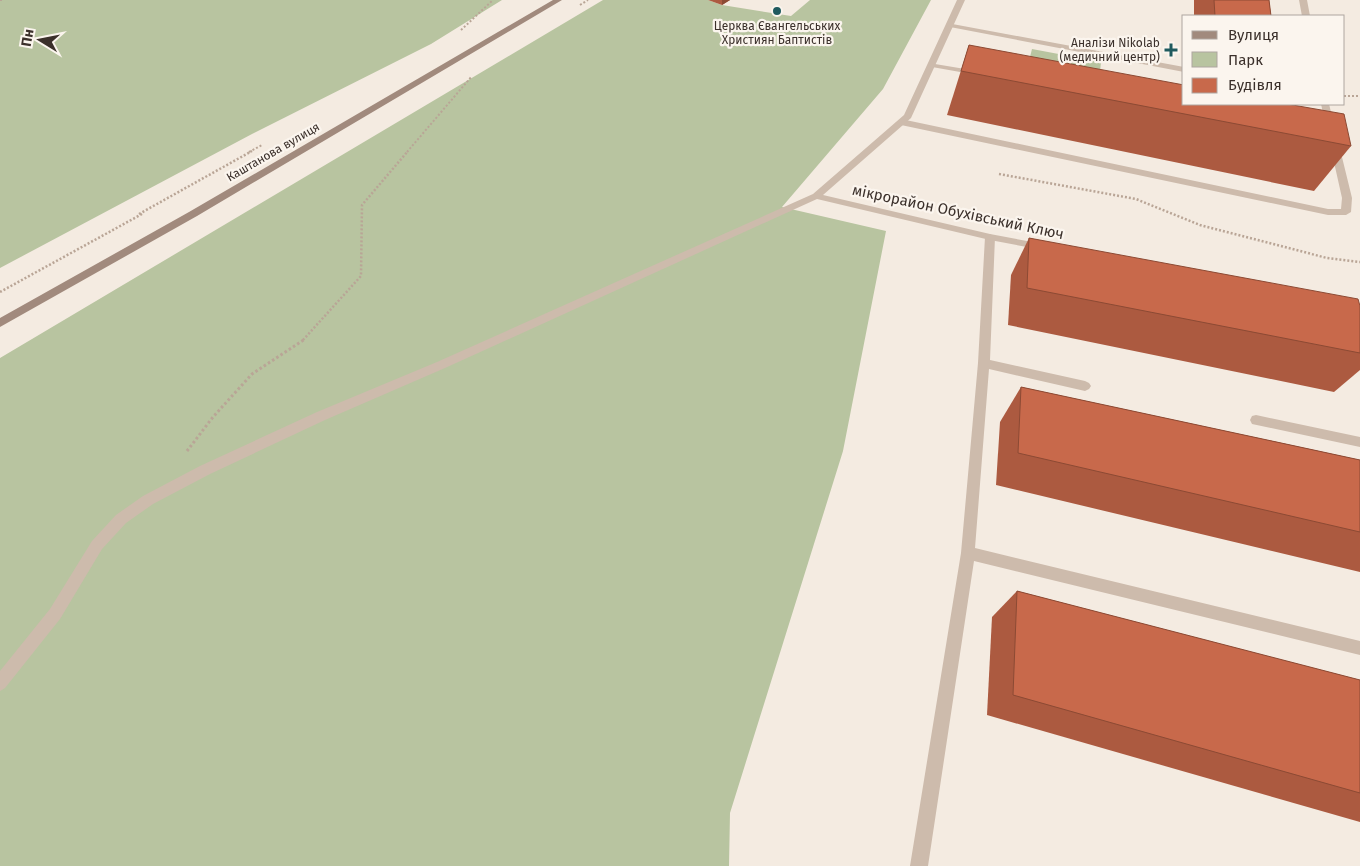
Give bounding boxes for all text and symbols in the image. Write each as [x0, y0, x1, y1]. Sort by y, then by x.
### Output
marker: Церква Євангельських Християн Баптистів [771, 5, 783, 17]
north arrow [15, 15, 65, 65]
legend [1182, 15, 1345, 105]
place label: Церква Євангельських Християн Баптистів [714, 19, 840, 47]
text: Вулиця [1228, 26, 1279, 44]
text: Пн [18, 28, 38, 48]
place label: Аналiзи Nikolab (медичний центр) [1059, 36, 1160, 64]
marker: Аналiзи Nikolab (медичний центр) [1164, 43, 1178, 57]
text: Парк [1228, 51, 1263, 69]
text: Будівля [1228, 76, 1282, 94]
street label: Каштанова вулиця [224, 120, 322, 184]
street label: мікрорайон Обухівський Ключ [851, 181, 1065, 243]

